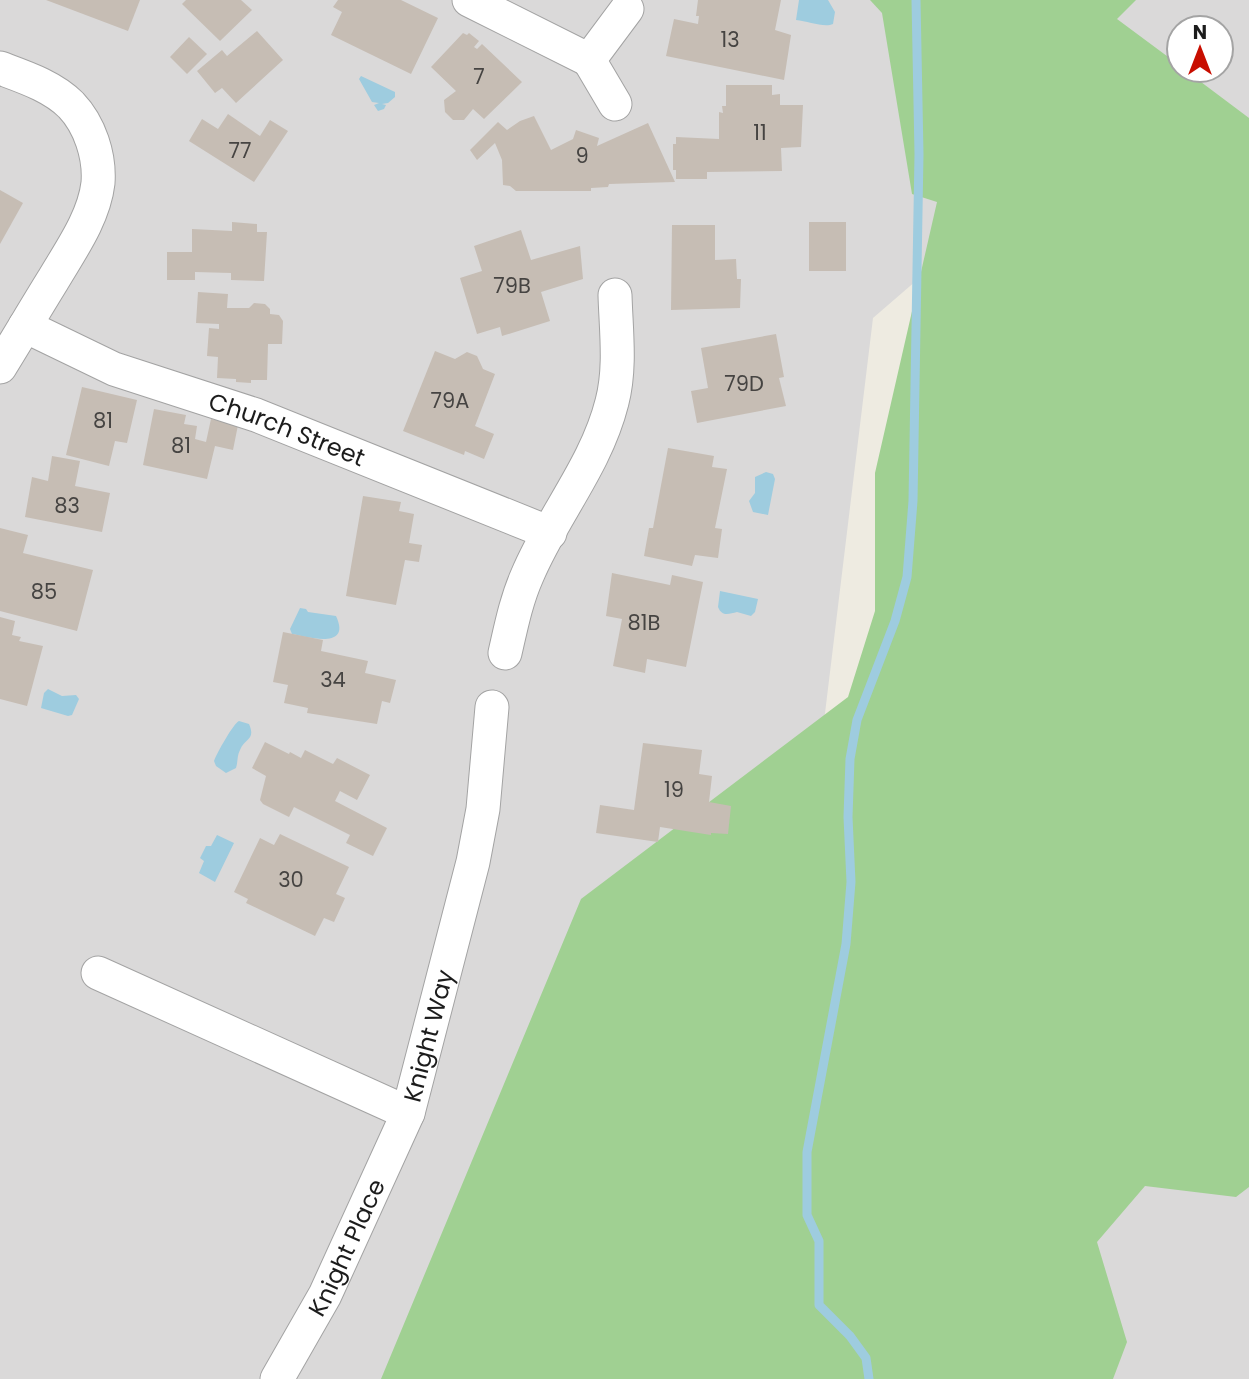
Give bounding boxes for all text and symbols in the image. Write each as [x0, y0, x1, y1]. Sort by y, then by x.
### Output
north arrow [1165, 14, 1235, 84]
text: N [1193, 19, 1207, 46]
house number: 13 [720, 25, 740, 54]
house number: 7 [473, 62, 485, 91]
house number: 11 [753, 118, 767, 147]
house number: 77 [229, 136, 251, 165]
house number: 9 [575, 141, 589, 170]
house number: 79B [493, 271, 531, 300]
house number: 79D [724, 369, 764, 398]
street label: Church Street [205, 384, 370, 474]
house number: 79A [431, 386, 469, 415]
house number: 81 [93, 406, 113, 435]
house number: 81 [171, 431, 191, 460]
house number: 83 [54, 491, 80, 520]
house number: 85 [31, 577, 57, 606]
house number: 81B [628, 608, 660, 637]
house number: 34 [320, 665, 346, 694]
house number: 19 [664, 775, 684, 804]
house number: 30 [278, 865, 304, 894]
street label: Knight Way [395, 965, 461, 1105]
street label: Knight Place [300, 1173, 392, 1322]

